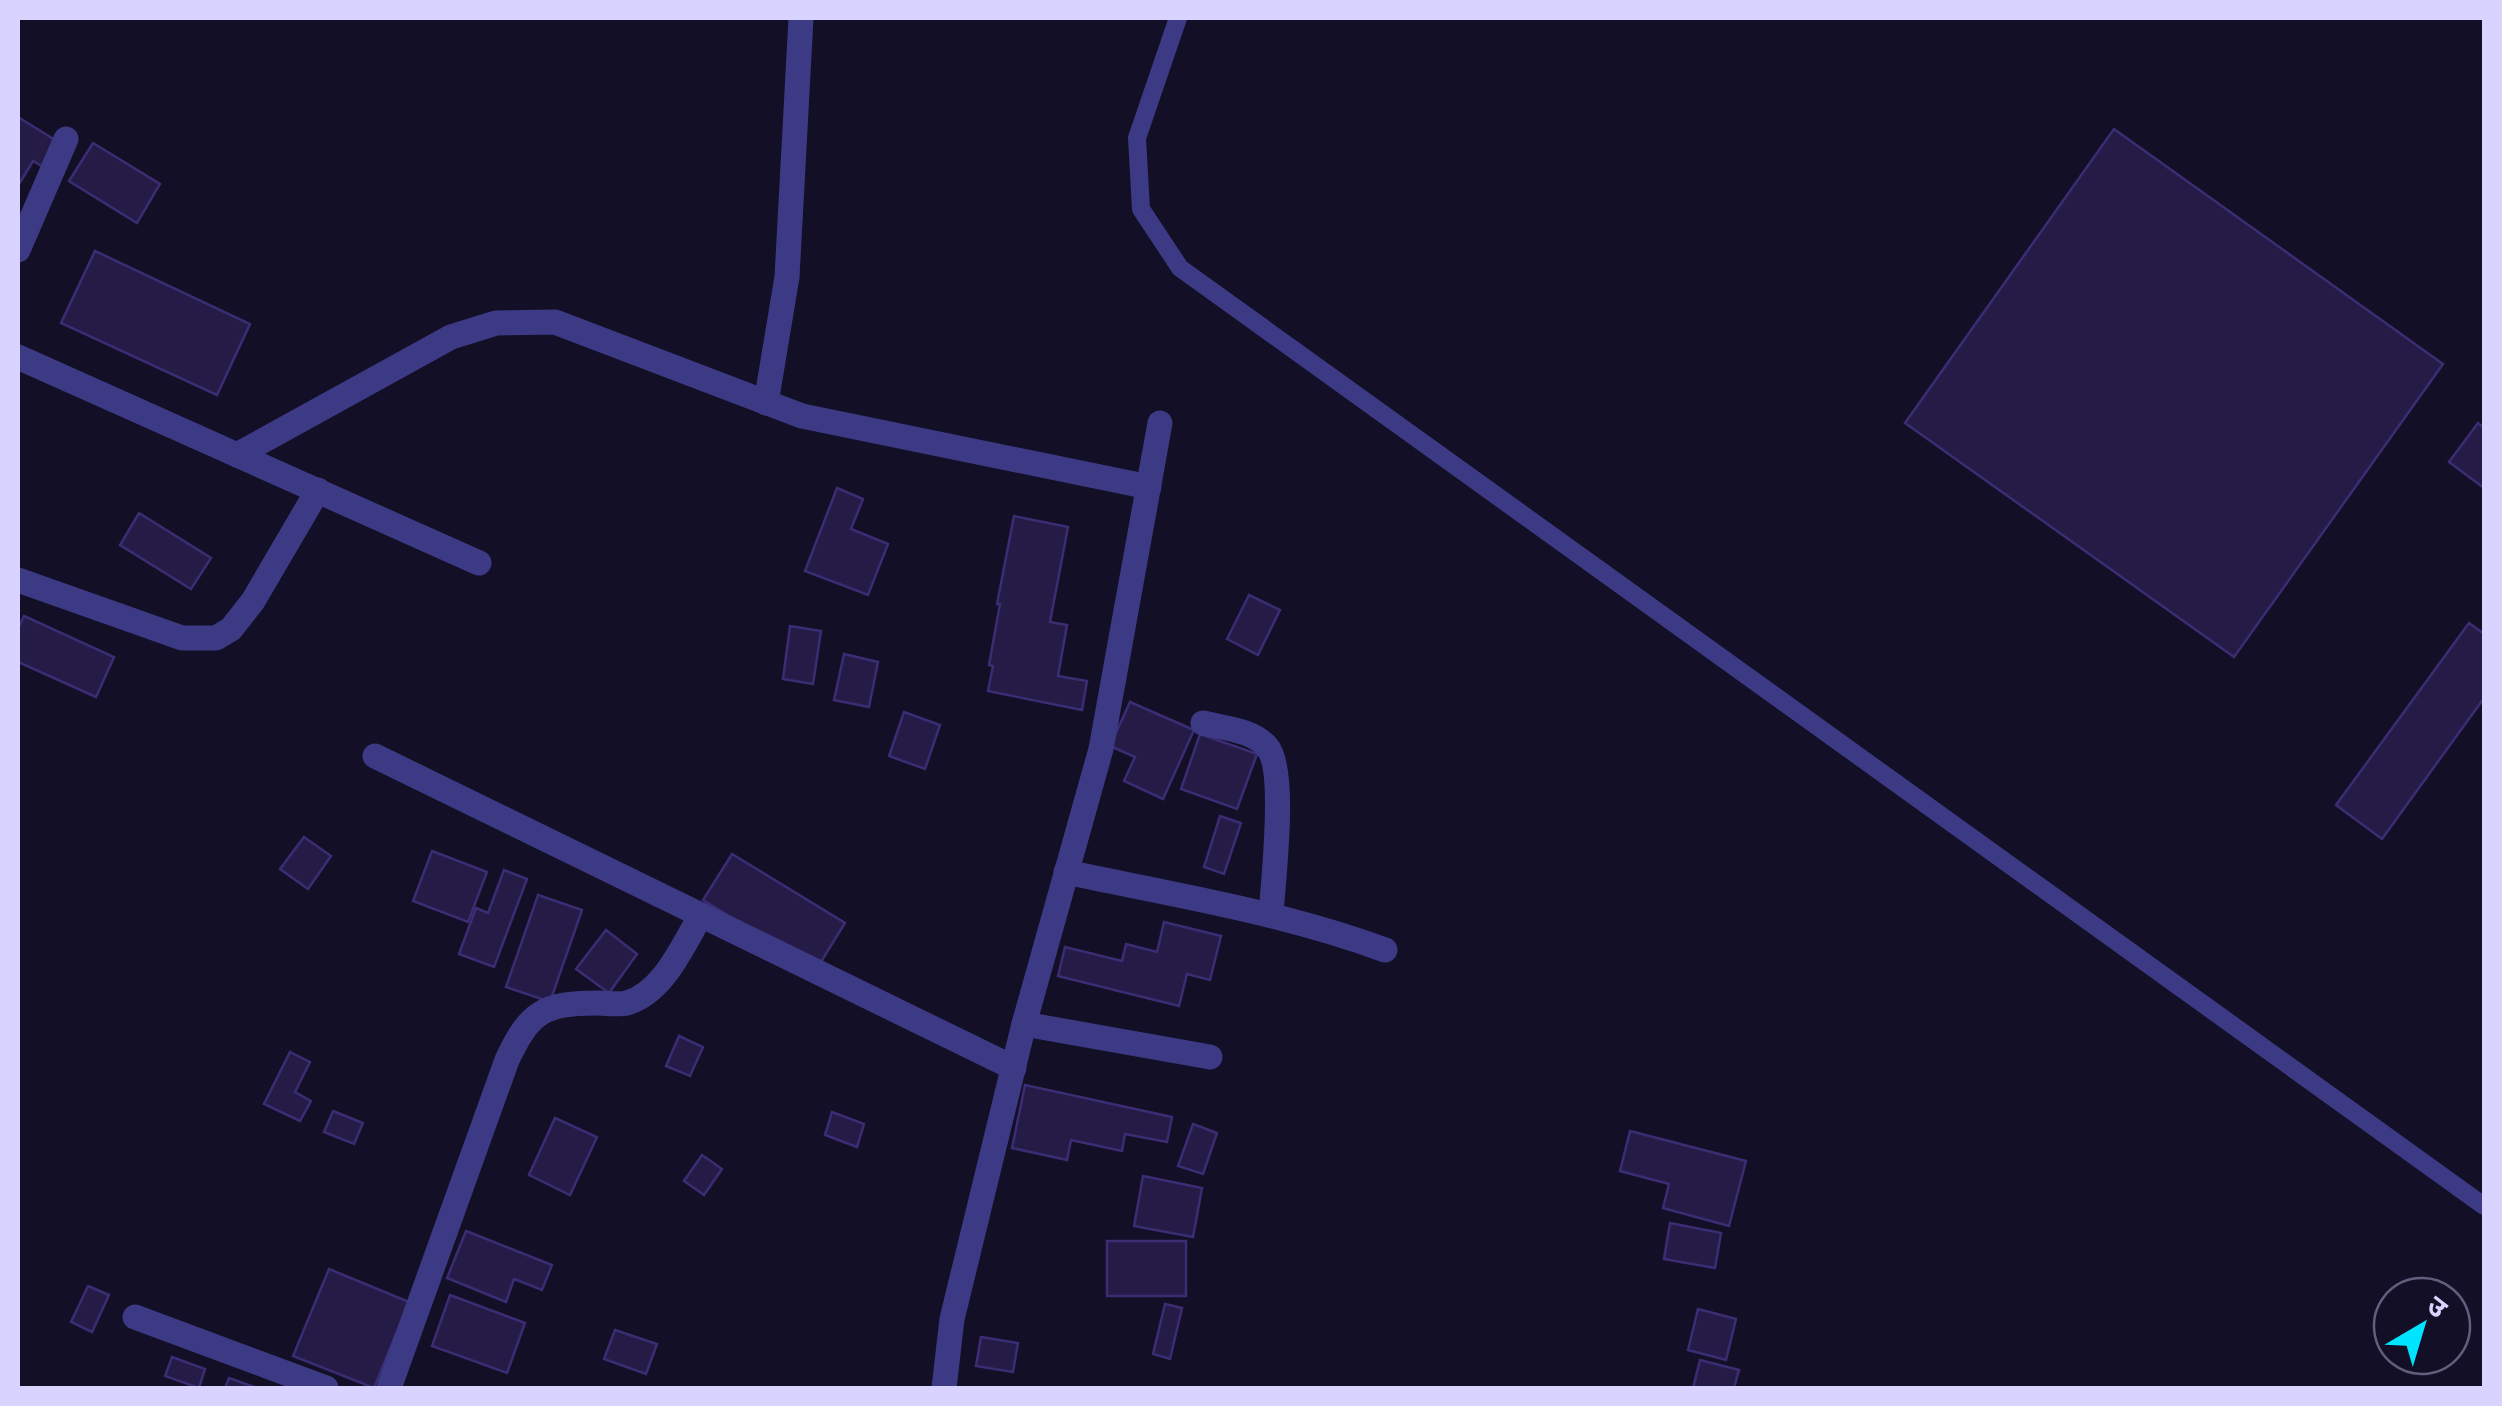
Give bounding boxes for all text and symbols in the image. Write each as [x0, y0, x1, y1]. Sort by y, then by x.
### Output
north arrow [2372, 1276, 2472, 1376]
text: उ [2419, 1286, 2456, 1327]

